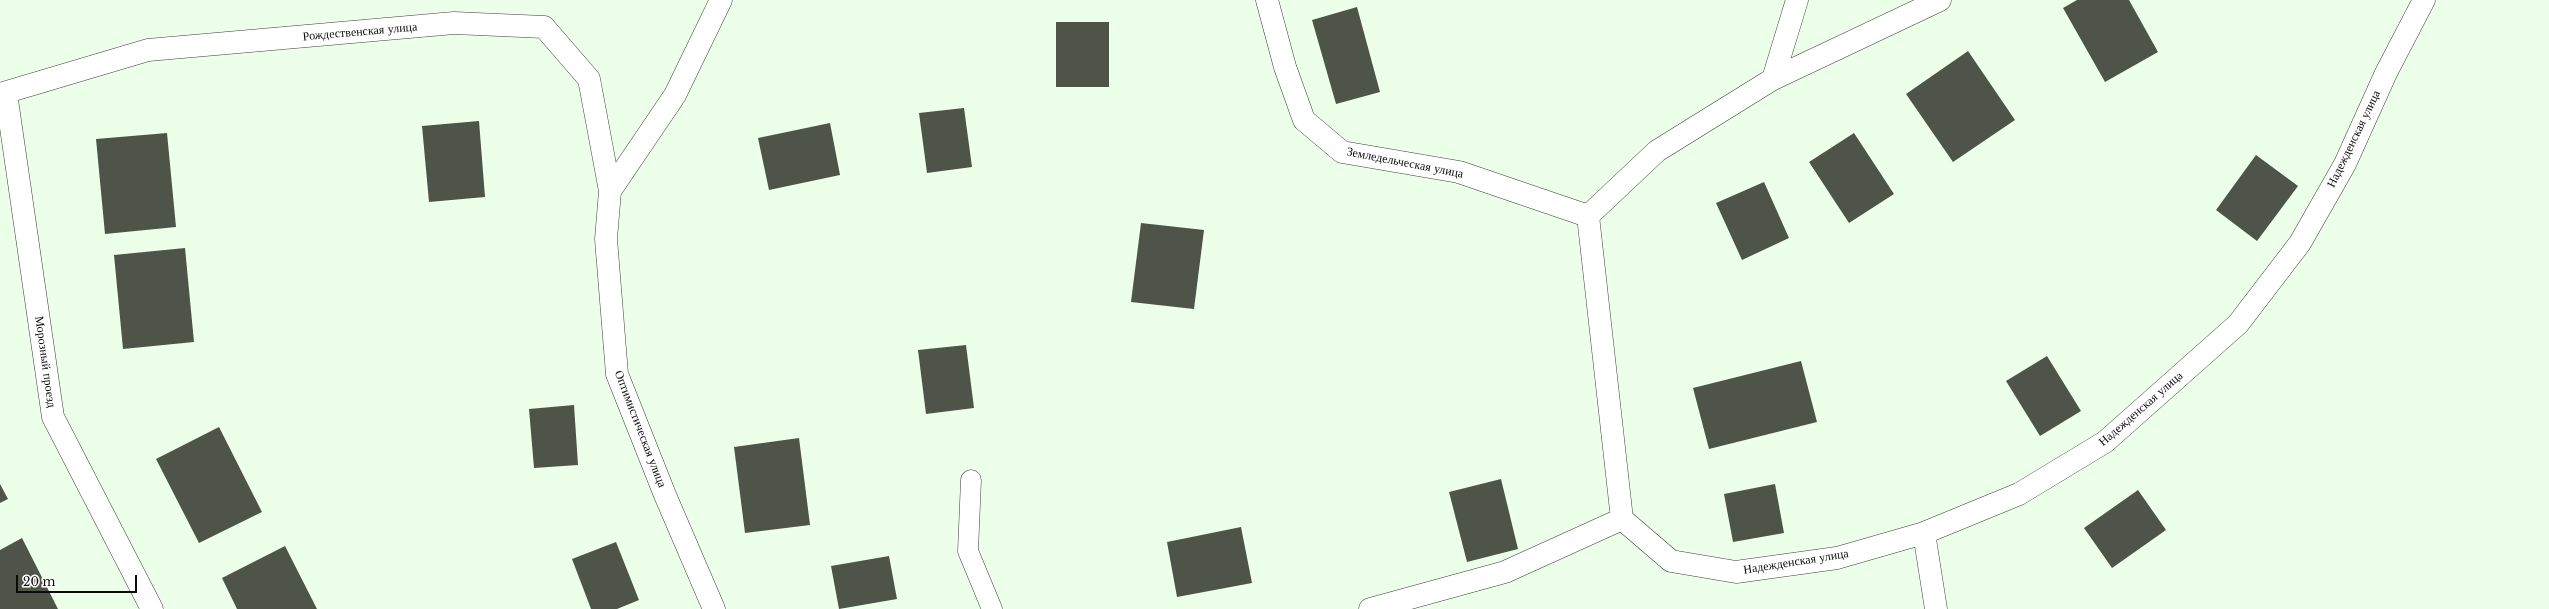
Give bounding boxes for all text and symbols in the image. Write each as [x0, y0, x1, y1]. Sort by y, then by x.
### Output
street label: Рождественская улица [302, 20, 418, 44]
street label: Надежденская улица [2324, 88, 2384, 190]
street label: Земледельческая улица [1345, 145, 1465, 181]
street label: Морозный проезд [31, 315, 59, 409]
street label: Оптимистическая улица [611, 368, 669, 490]
street label: Надежденская улица [2096, 369, 2186, 449]
street label: Надежденская улица [1742, 547, 1850, 577]
scale bar [18, 567, 139, 593]
text: 20 m [23, 574, 55, 589]

